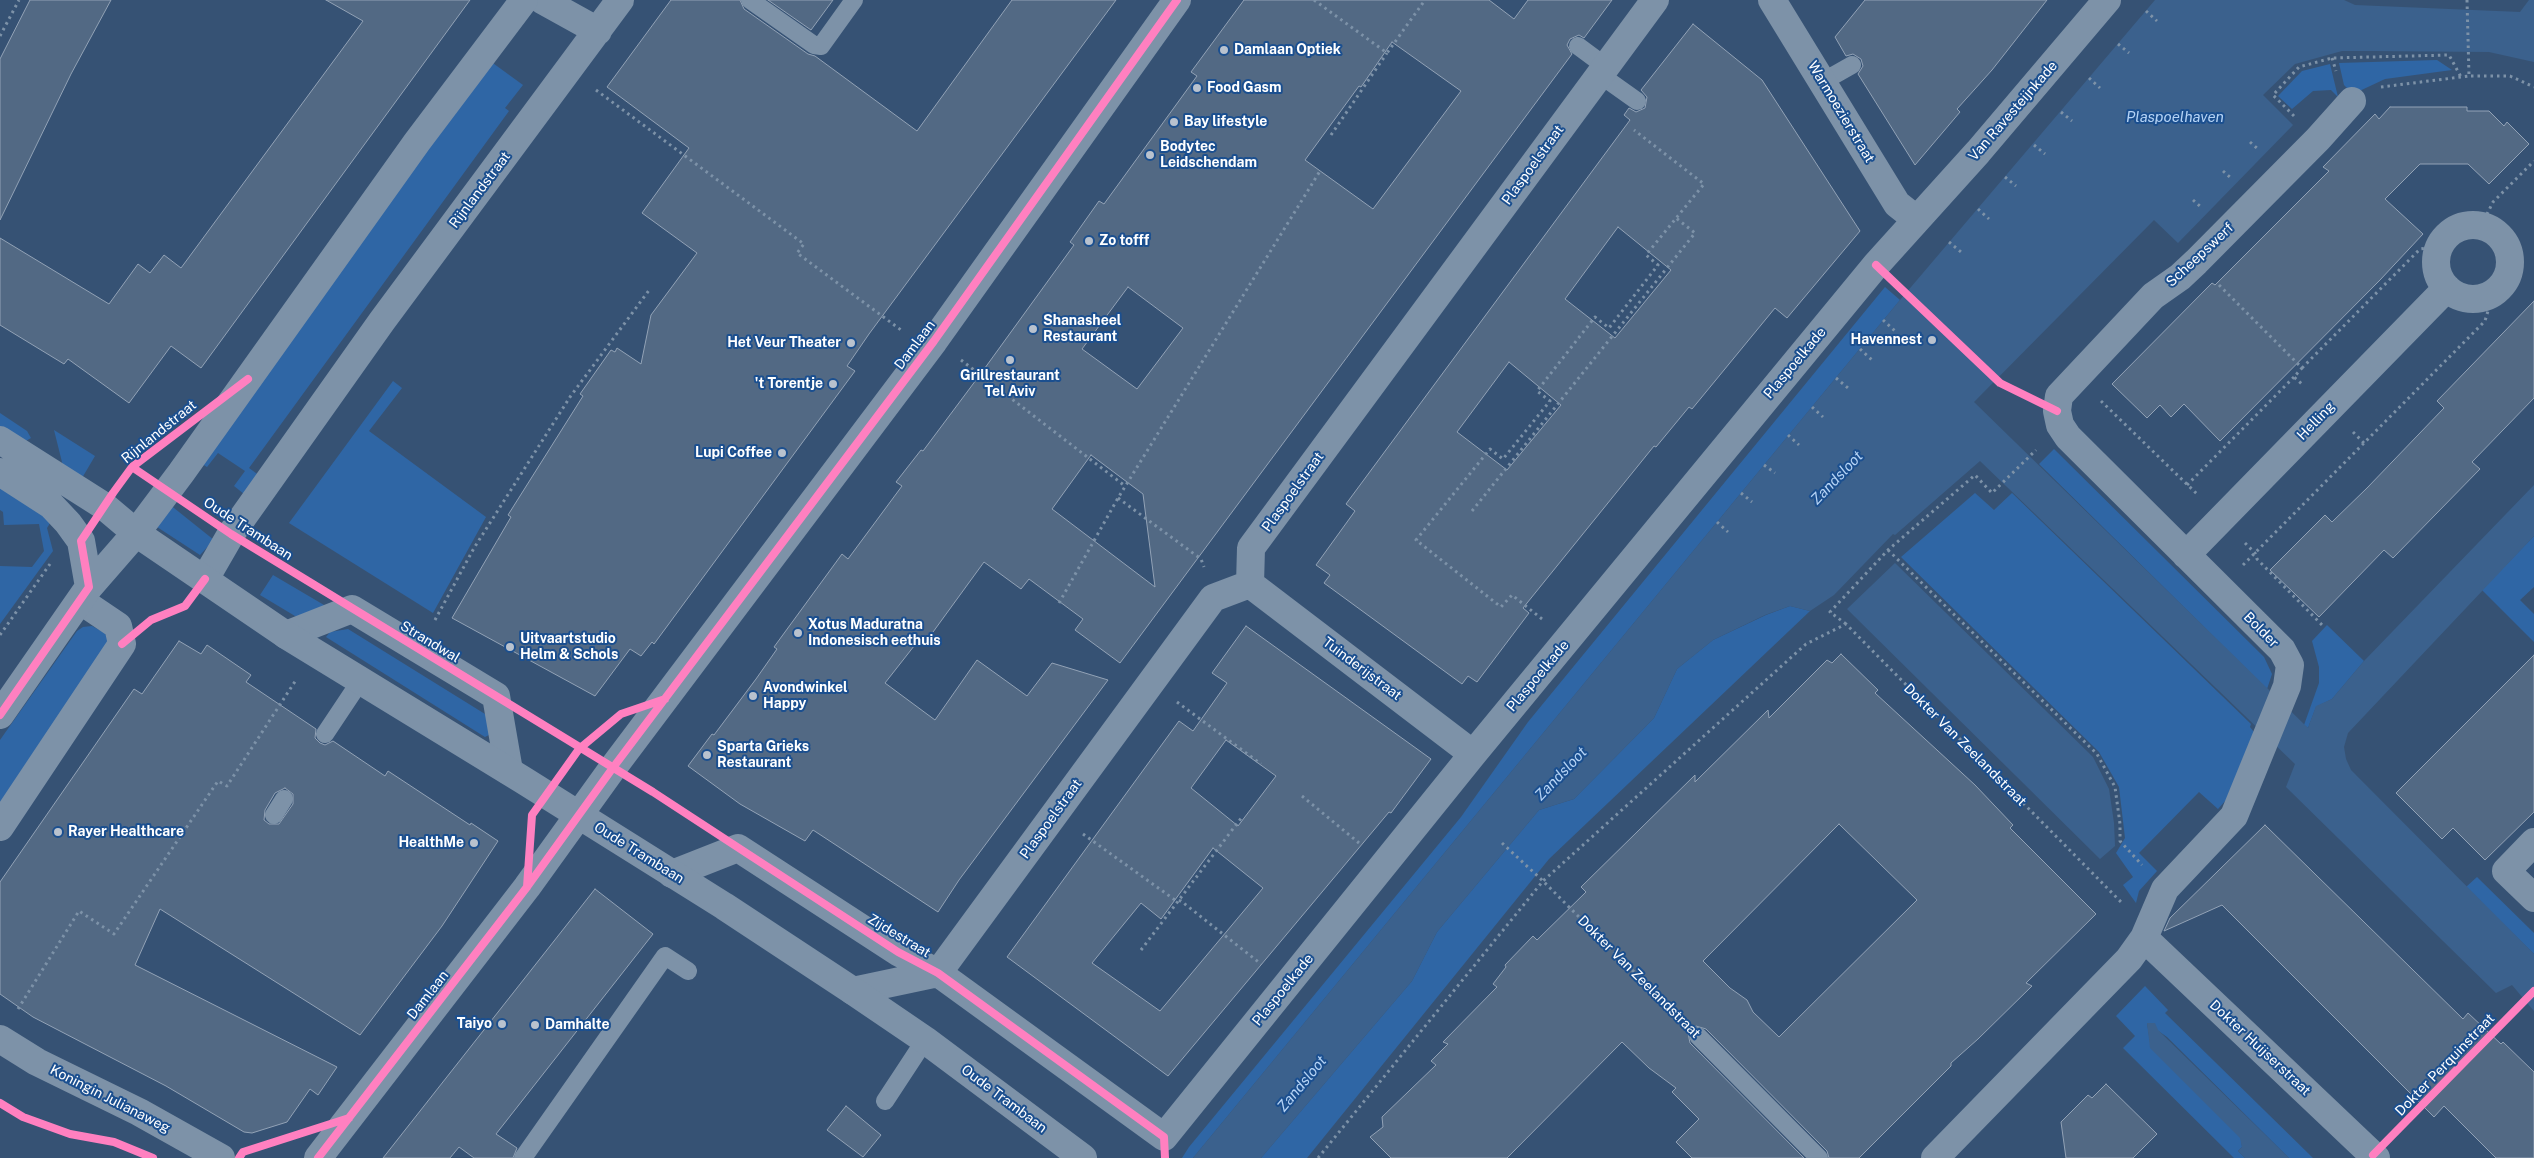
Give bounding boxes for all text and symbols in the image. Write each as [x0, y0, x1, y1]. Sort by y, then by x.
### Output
place label: Damlaan Optiek [1234, 42, 1341, 58]
marker: Damlaan Optiek [1218, 44, 1230, 56]
street label: Warmoezierstraat [1804, 58, 1878, 166]
street label: Van Ravesteijnkade [1965, 58, 2061, 164]
place label: Food Gasm [1207, 80, 1281, 96]
marker: Food Gasm [1191, 82, 1203, 94]
water label: Plaspoelhaven [2126, 108, 2224, 126]
place label: Bay lifestyle [1184, 114, 1267, 130]
marker: Bay lifestyle [1168, 116, 1180, 128]
street label: Plaspoelstraat [1499, 122, 1567, 208]
place label: Bodytec Leidschendam [1160, 139, 1257, 172]
street label: Rijnlandstraat [446, 149, 514, 231]
marker: Bodytec Leidschendam [1144, 149, 1156, 161]
street label: Scheepswerf [2163, 220, 2237, 290]
place label: Zo tofff [1099, 233, 1149, 249]
marker: Zo tofff [1083, 235, 1095, 247]
place label: Shanasheel Restaurant [1043, 313, 1121, 346]
street label: Damlaan [891, 317, 939, 373]
marker: Shanasheel Restaurant [1027, 323, 1039, 335]
street label: Plaspoelkade [1760, 324, 1830, 402]
place label: Havennest [1851, 332, 1922, 348]
marker: Havennest [1926, 334, 1938, 346]
place label: Het Veur Theater [727, 335, 841, 351]
marker: Het Veur Theater [845, 337, 857, 349]
marker: Grillrestaurant Tel Aviv [1004, 354, 1016, 366]
place label: Grillrestaurant Tel Aviv [960, 368, 1060, 401]
place label: 't Torentje [755, 376, 823, 392]
marker: 't Torentje [827, 378, 839, 390]
street label: Rijnlandstraat [118, 397, 200, 467]
street label: Helling [2294, 398, 2338, 444]
place label: Lupi Coffee [695, 445, 772, 461]
marker: Lupi Coffee [776, 447, 788, 459]
water label: Zandsloot [1807, 448, 1867, 508]
street label: Plaspoelstraat [1259, 449, 1327, 535]
street label: Oude Trambaan [200, 494, 296, 564]
street label: Bolder [2240, 609, 2282, 651]
place label: Xotus Maduratna Indonesisch eethuis [808, 617, 941, 650]
street label: Strandwal [397, 618, 463, 666]
marker: Xotus Maduratna Indonesisch eethuis [792, 627, 804, 639]
place label: Uitvaartstudio Helm & Schols [520, 631, 618, 664]
street label: Tuinderijstraat [1319, 634, 1405, 704]
street label: Plaspoelkade [1503, 637, 1573, 715]
marker: Uitvaartstudio Helm & Schols [504, 641, 516, 653]
place label: Avondwinkel Happy [763, 680, 848, 712]
street label: Dokter Van Zeelandstraat [1900, 680, 2030, 810]
marker: Avondwinkel Happy [747, 690, 759, 702]
place label: Sparta Grieks Restaurant [717, 739, 809, 772]
water label: Zandsloot [1531, 744, 1591, 804]
marker: Sparta Grieks Restaurant [701, 749, 713, 761]
street label: Plaspoelstraat [1017, 776, 1085, 862]
street label: Oude Trambaan [591, 819, 687, 887]
place label: Rayer Healthcare [68, 824, 184, 840]
marker: Rayer Healthcare [52, 826, 64, 838]
place label: HealthMe [399, 835, 464, 851]
marker: HealthMe [468, 837, 480, 849]
street label: Zijdestraat [865, 911, 933, 961]
street label: Dokter Van Zeelandstraat [1574, 912, 1704, 1042]
street label: Plaspoelkade [1249, 951, 1317, 1029]
street label: Damlaan [404, 967, 452, 1023]
street label: Dokter Huijserstraat [2206, 997, 2314, 1099]
street label: Dokter Perquinstraat [2392, 1010, 2498, 1120]
place label: Taiyo [457, 1016, 492, 1032]
place label: Damhalte [545, 1017, 609, 1033]
marker: Taiyo [496, 1018, 508, 1030]
marker: Damhalte [529, 1019, 541, 1031]
water label: Zandsloot [1273, 1052, 1331, 1116]
street label: Koningin Julianaweg [47, 1061, 173, 1137]
street label: Oude Trambaan [958, 1061, 1050, 1137]

